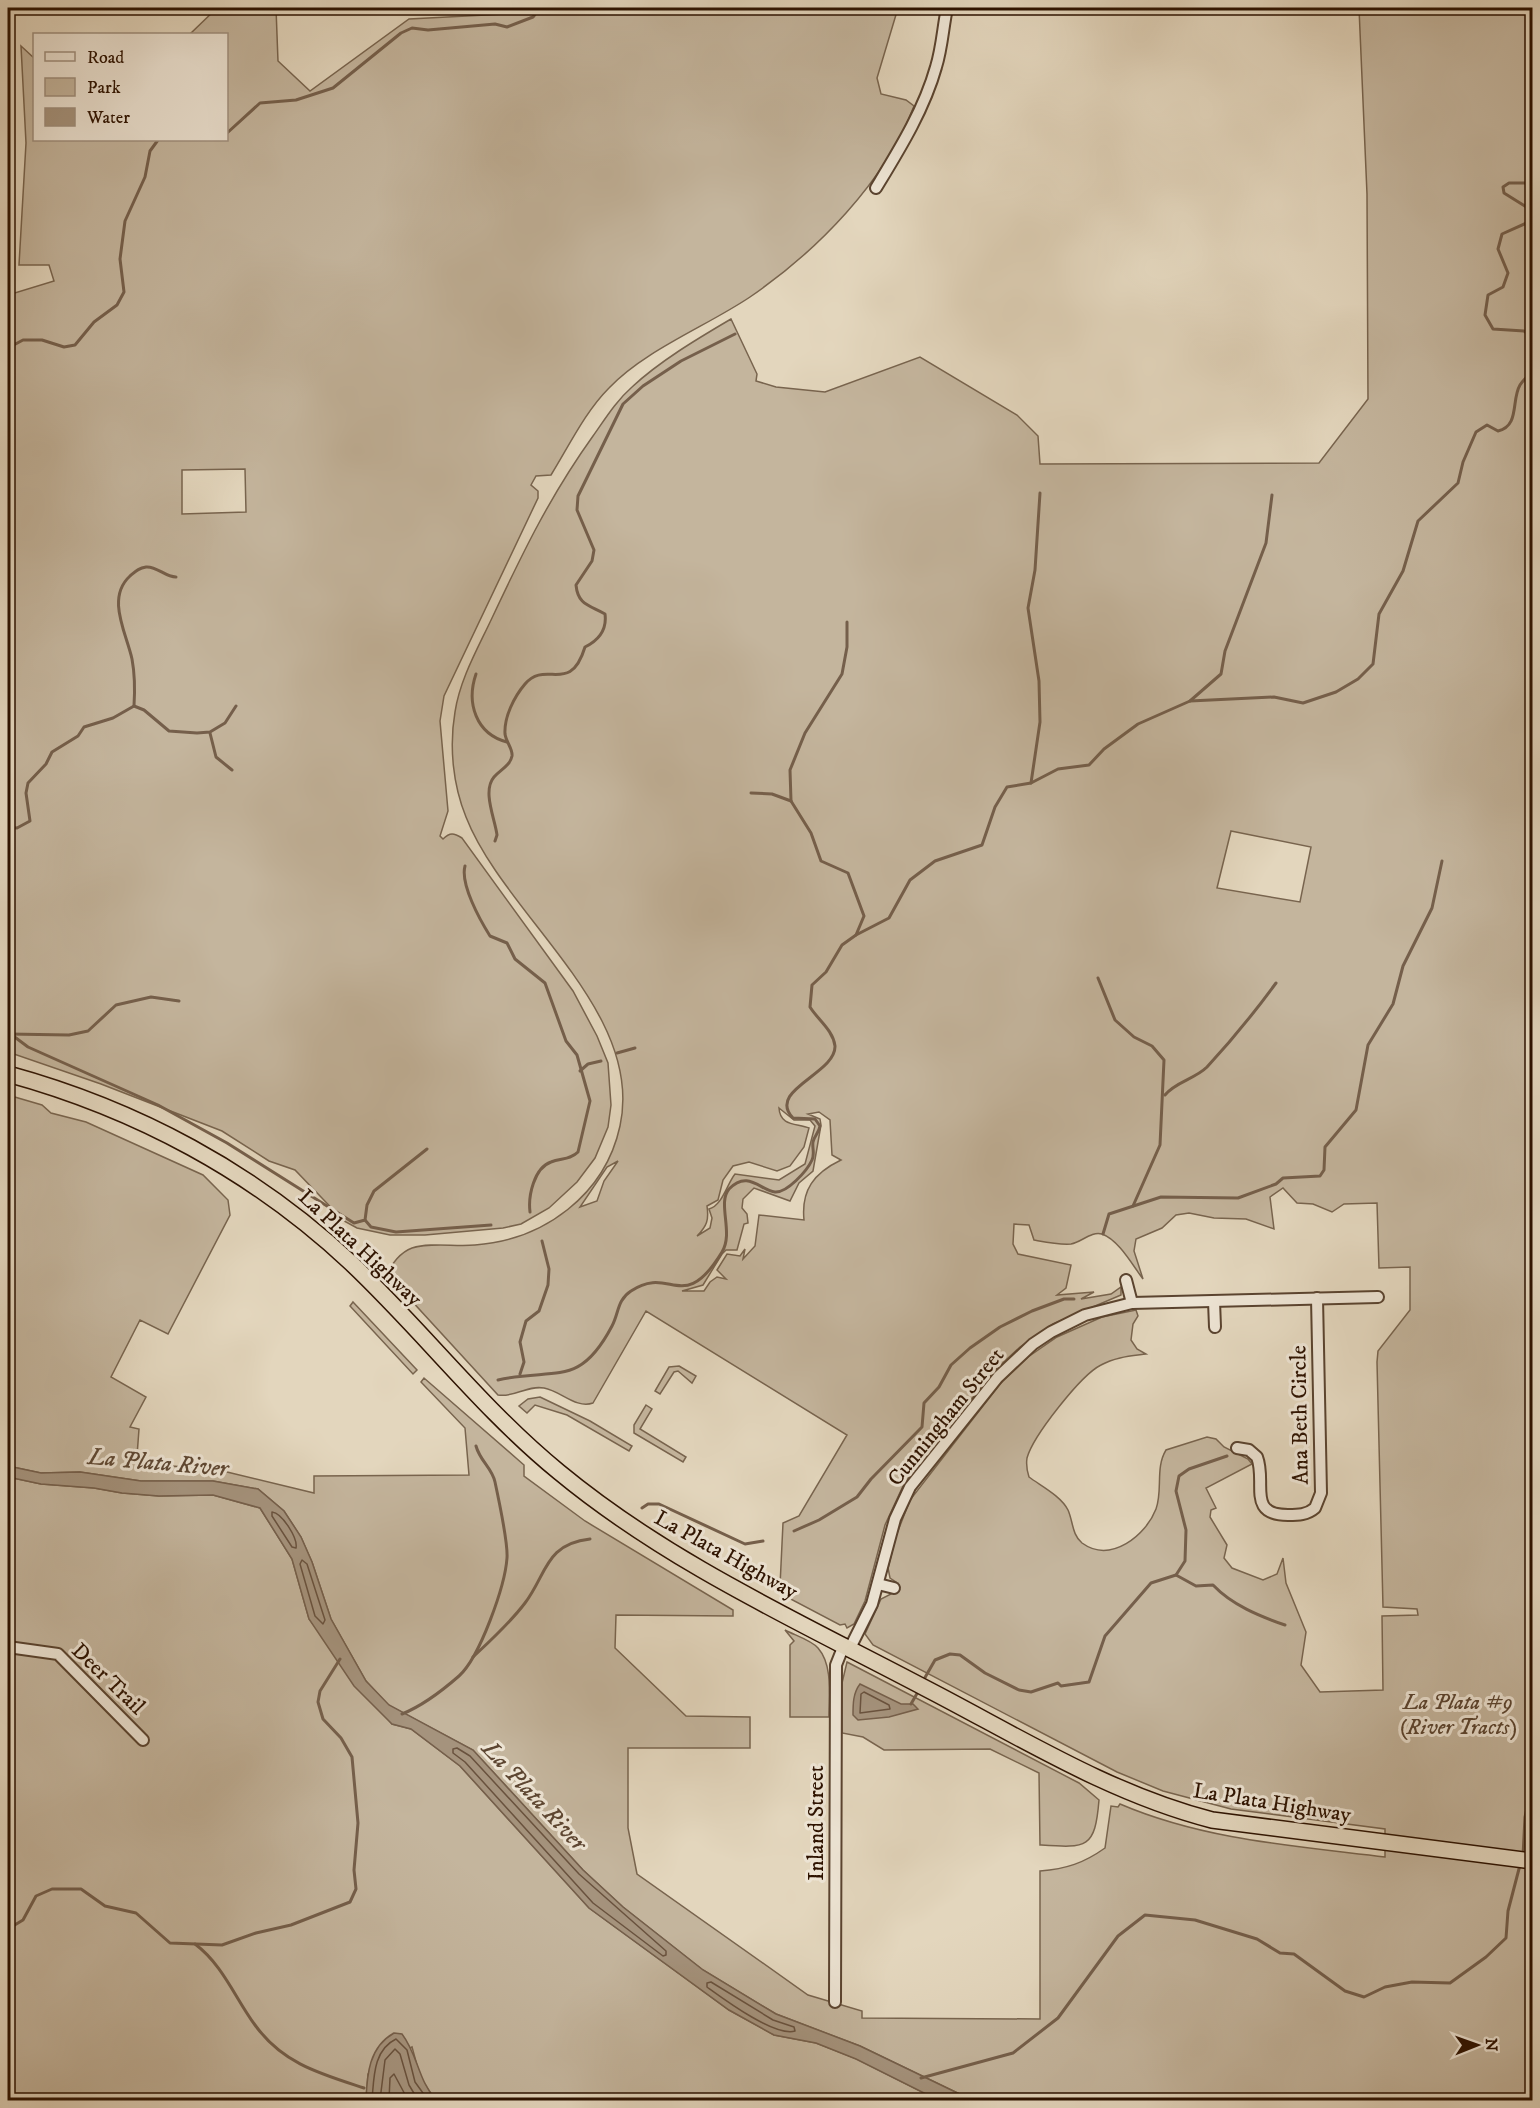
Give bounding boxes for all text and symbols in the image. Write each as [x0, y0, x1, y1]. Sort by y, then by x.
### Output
legend [33, 33, 228, 141]
text: Road [87, 47, 124, 69]
text: Park [87, 77, 121, 99]
text: Water [86, 107, 130, 129]
street label: La Plata Highway [292, 1184, 428, 1313]
street label: Cunningham Street [882, 1342, 1010, 1492]
street label: Ana Beth Circle [1285, 1345, 1315, 1485]
water label: La Plata River [85, 1442, 232, 1484]
street label: La Plata Highway [650, 1504, 803, 1606]
street label: Deer Trail [66, 1637, 151, 1721]
park label: La Plata #9 (River Tracts) [1400, 1689, 1516, 1741]
water label: La Plata River [474, 1733, 594, 1859]
street label: Inland Street [803, 1765, 830, 1881]
street label: La Plata Highway [1191, 1777, 1353, 1829]
north arrow [1447, 2015, 1507, 2075]
text: N [1481, 2038, 1501, 2051]

